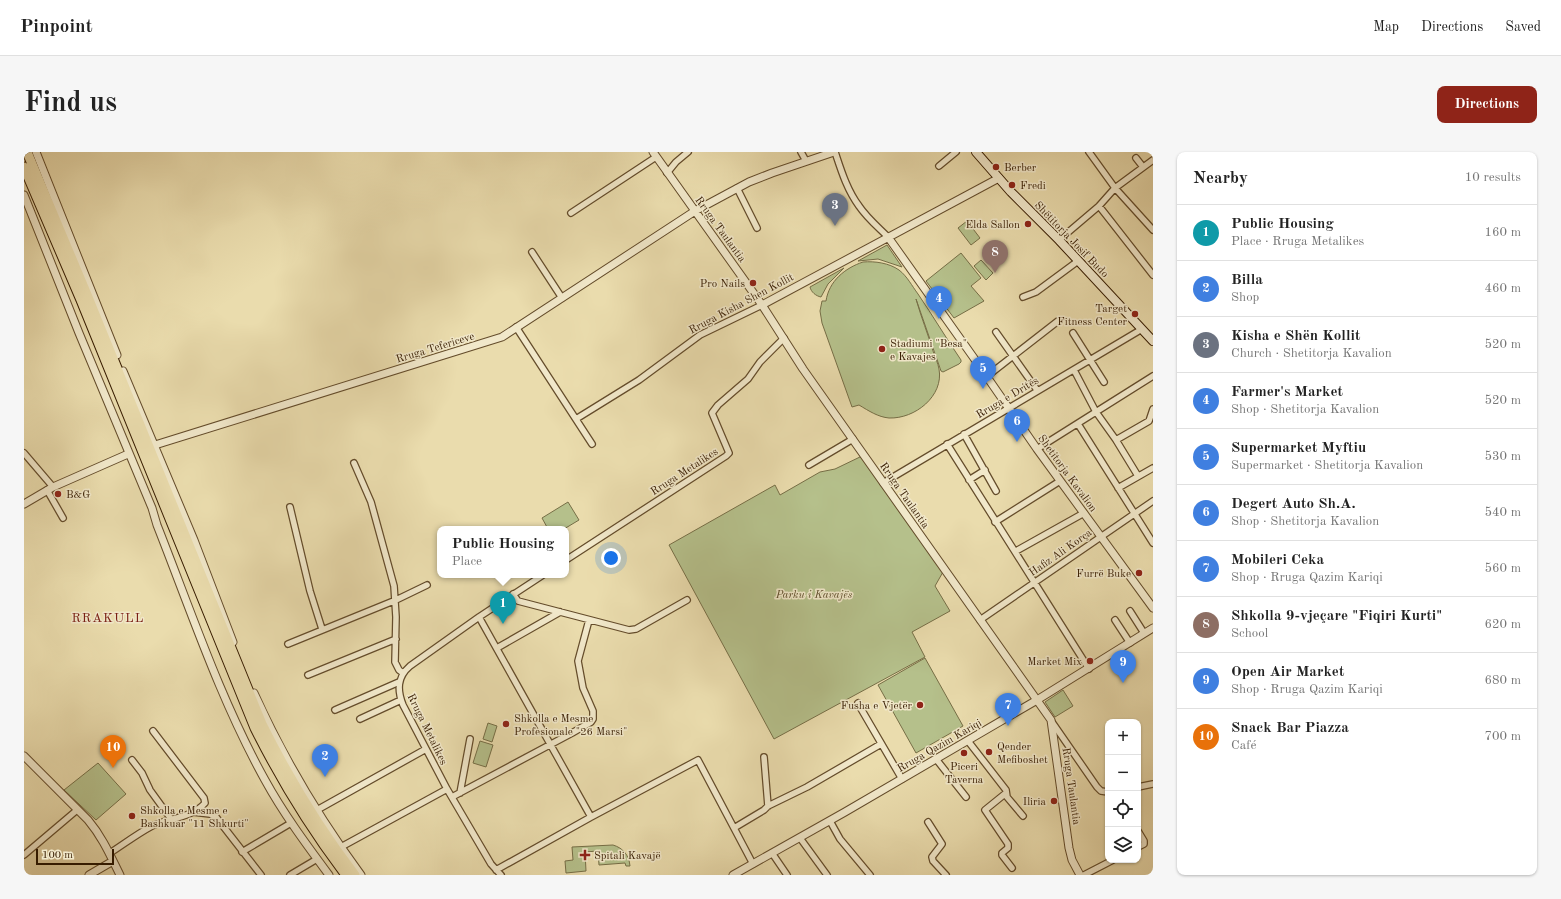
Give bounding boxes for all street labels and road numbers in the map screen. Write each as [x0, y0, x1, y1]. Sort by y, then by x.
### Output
street label: Rruga Taulantia [692, 195, 747, 265]
street label: Shëtitorja Josif Budo [1032, 200, 1110, 280]
street label: Rruga Kisha Shen Kollit [688, 272, 796, 337]
street label: Rruga Tefericeve [395, 331, 476, 366]
street label: Rruga e Dritës [975, 375, 1041, 421]
street label: Shetitorja Kavalion [1035, 433, 1098, 514]
street label: Rruga Metalikes [649, 446, 721, 498]
street label: Rruga Taulantia [877, 461, 931, 531]
street label: Hafiz Ali Korça [1027, 527, 1095, 579]
street label: Rruga Metalikes [405, 692, 449, 767]
street label: Rruga Qazim Kariqi [896, 718, 984, 775]
street label: Rruga Taulantia [1060, 747, 1081, 826]

